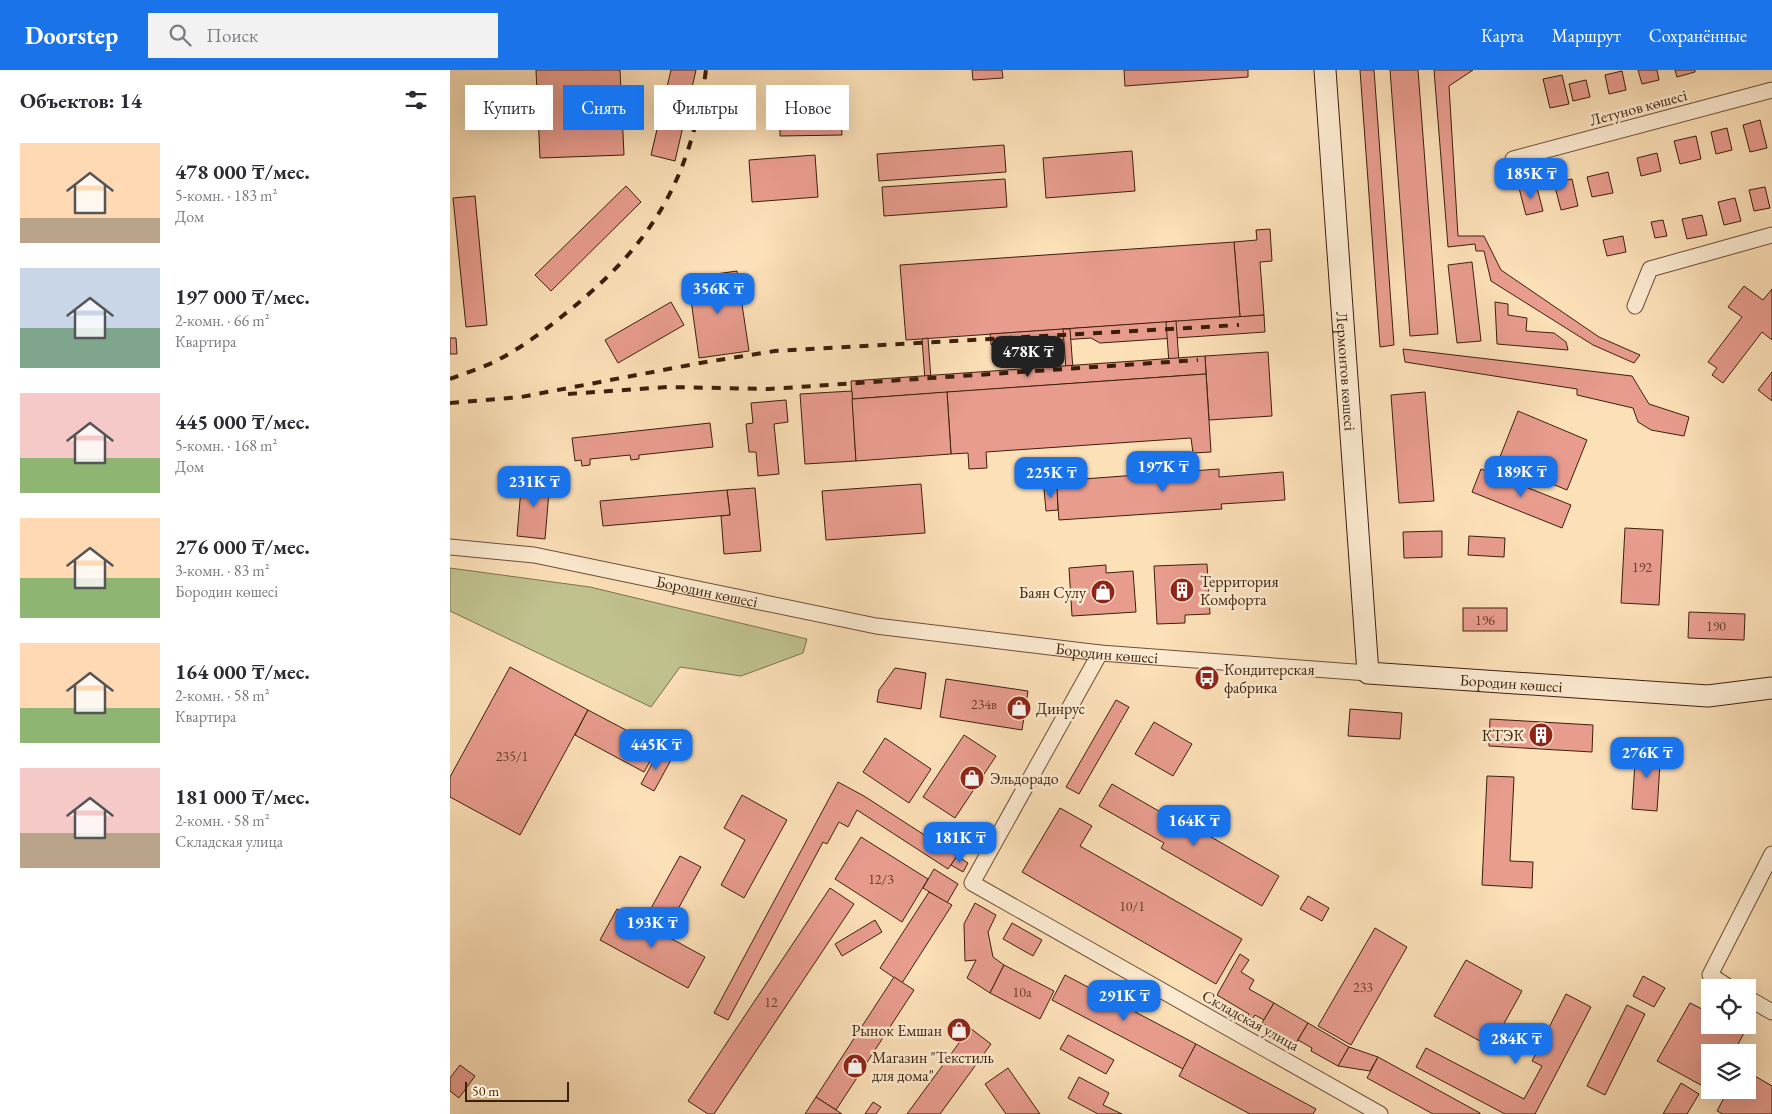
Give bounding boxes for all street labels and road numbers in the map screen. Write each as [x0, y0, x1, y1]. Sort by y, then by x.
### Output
street label: Летунов көшесі [1587, 84, 1689, 131]
street label: Лермонтов көшесі [1331, 311, 1361, 432]
street label: Бородин көшесі [654, 571, 760, 612]
street label: Бородин көшесі [1054, 638, 1159, 668]
street label: Бородин көшесі [1459, 669, 1563, 697]
street label: Складская улица [1198, 985, 1304, 1056]

